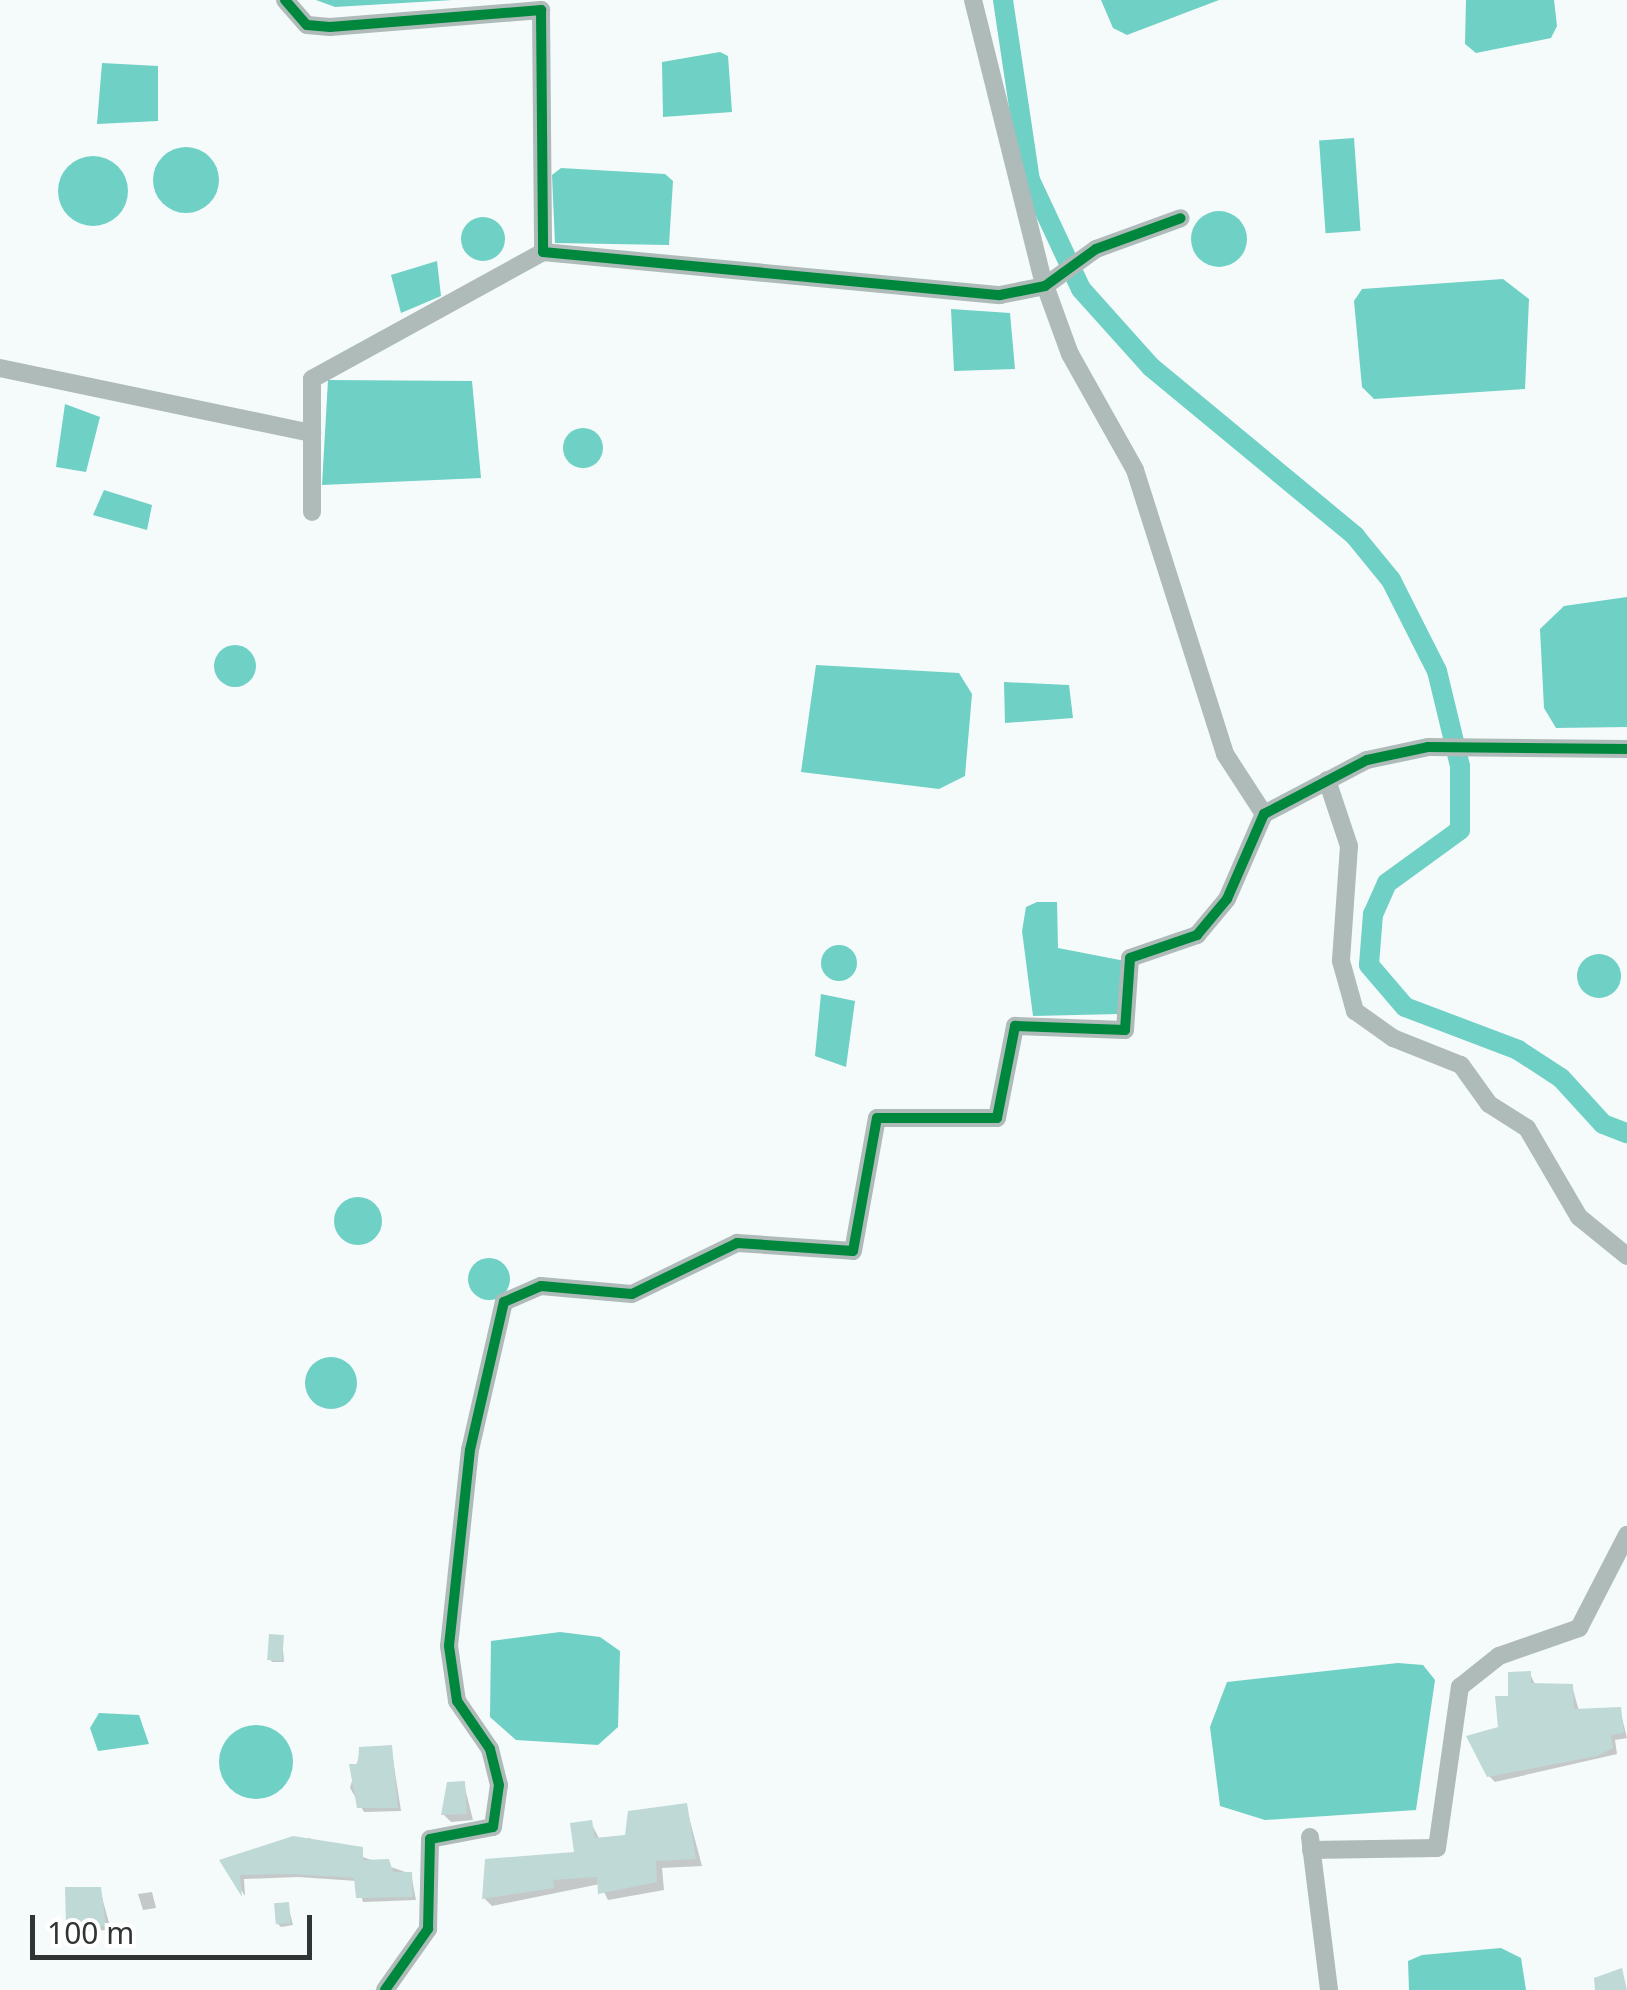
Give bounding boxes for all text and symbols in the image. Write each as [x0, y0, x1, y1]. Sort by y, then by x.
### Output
scale bar [35, 1895, 318, 1957]
text: 100 m [47, 1912, 134, 1953]

